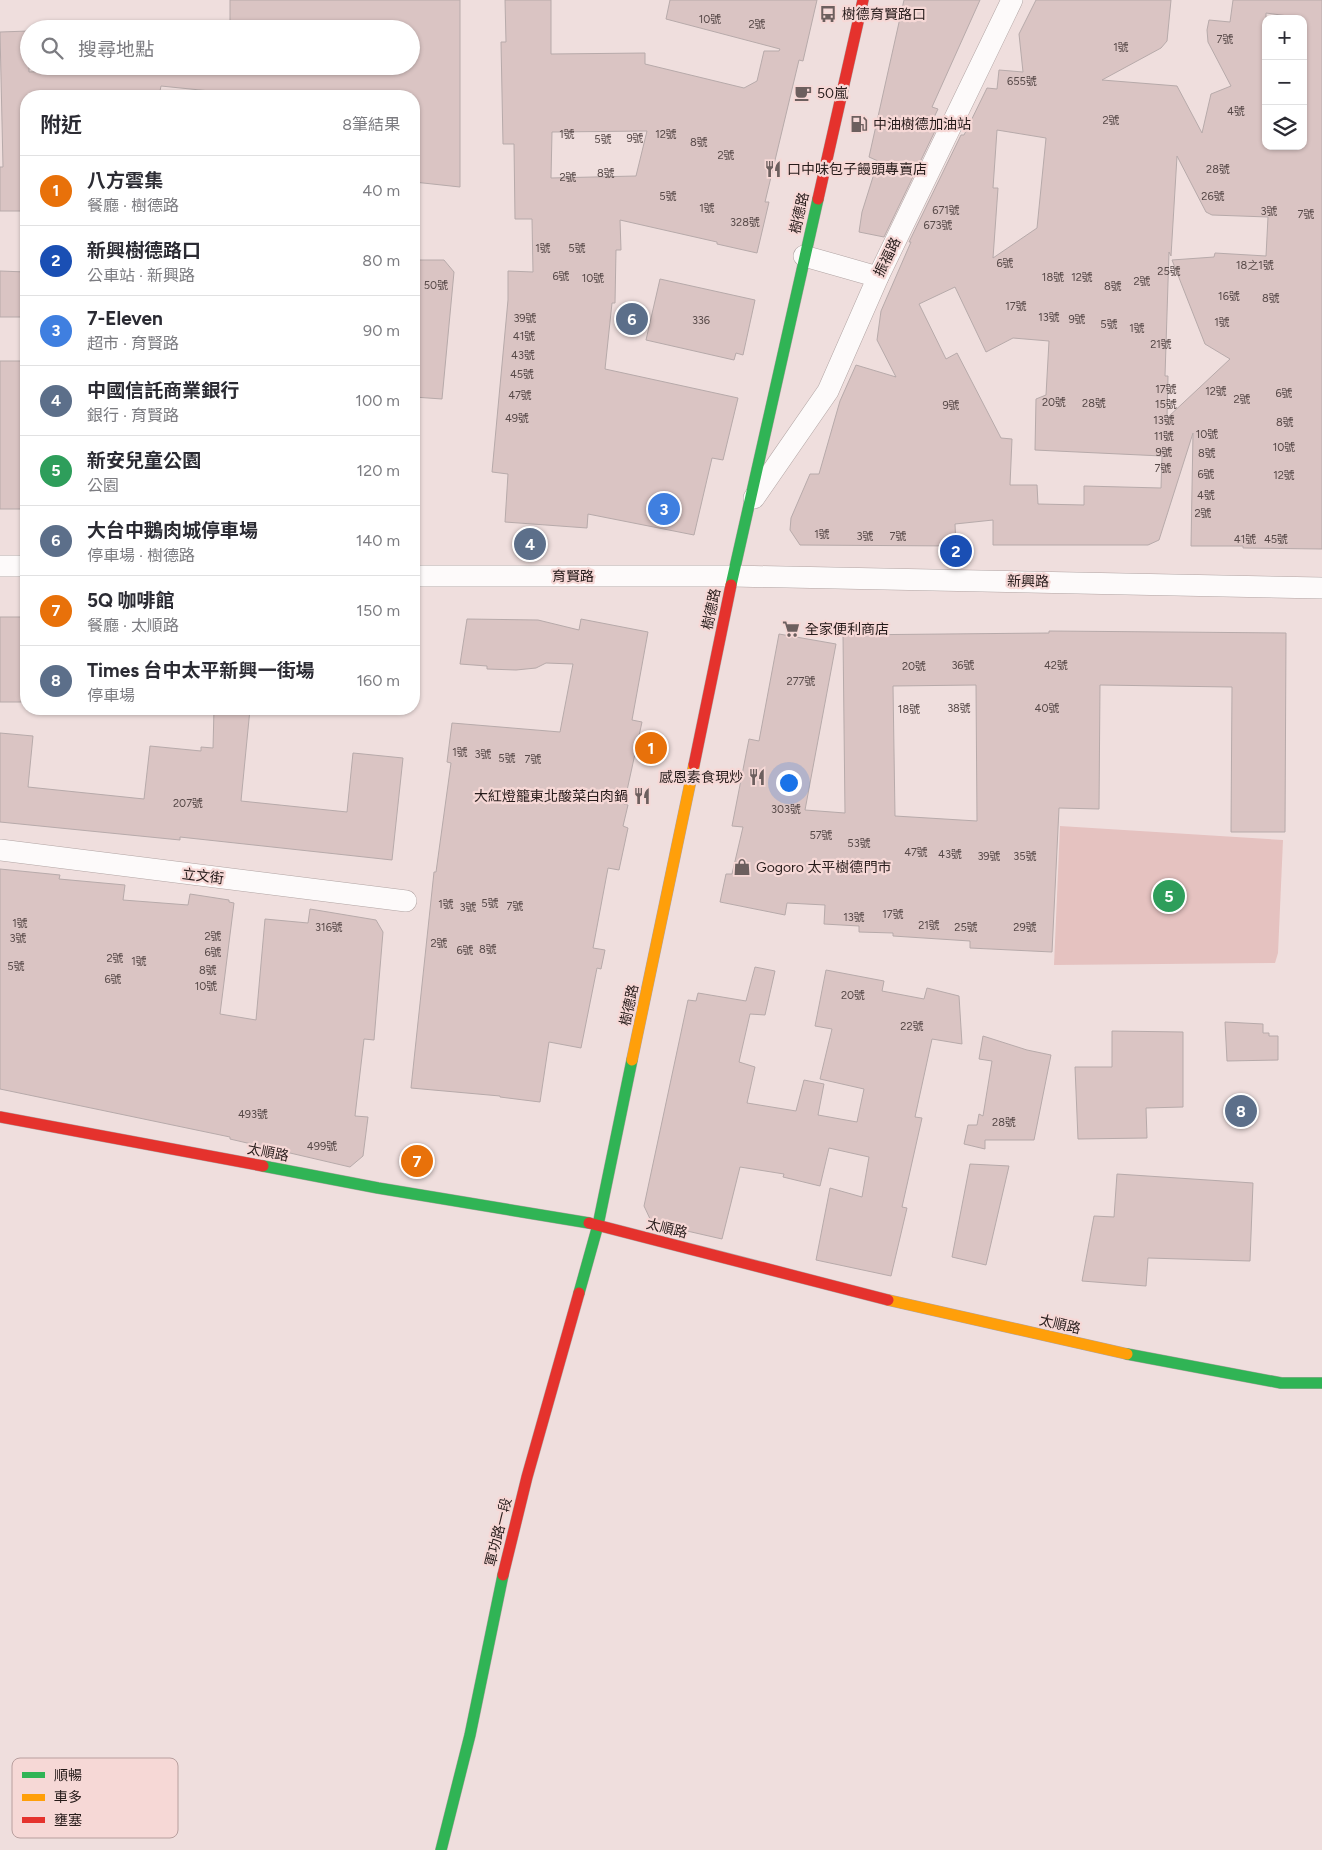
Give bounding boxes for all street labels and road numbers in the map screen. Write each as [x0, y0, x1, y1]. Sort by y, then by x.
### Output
street label: 樹德路 [786, 191, 812, 235]
street label: 振福路 [871, 235, 904, 280]
street label: 育賢路 [552, 568, 594, 585]
street label: 新興路 [1007, 573, 1049, 590]
street label: 樹德路 [699, 587, 724, 631]
street label: 立文街 [181, 866, 225, 887]
street label: 樹德路 [617, 983, 642, 1027]
street label: 太順路 [246, 1140, 290, 1165]
street label: 太順路 [644, 1215, 689, 1242]
street label: 太順路 [1038, 1311, 1082, 1337]
street label: 軍功路一段 [482, 1496, 515, 1568]

